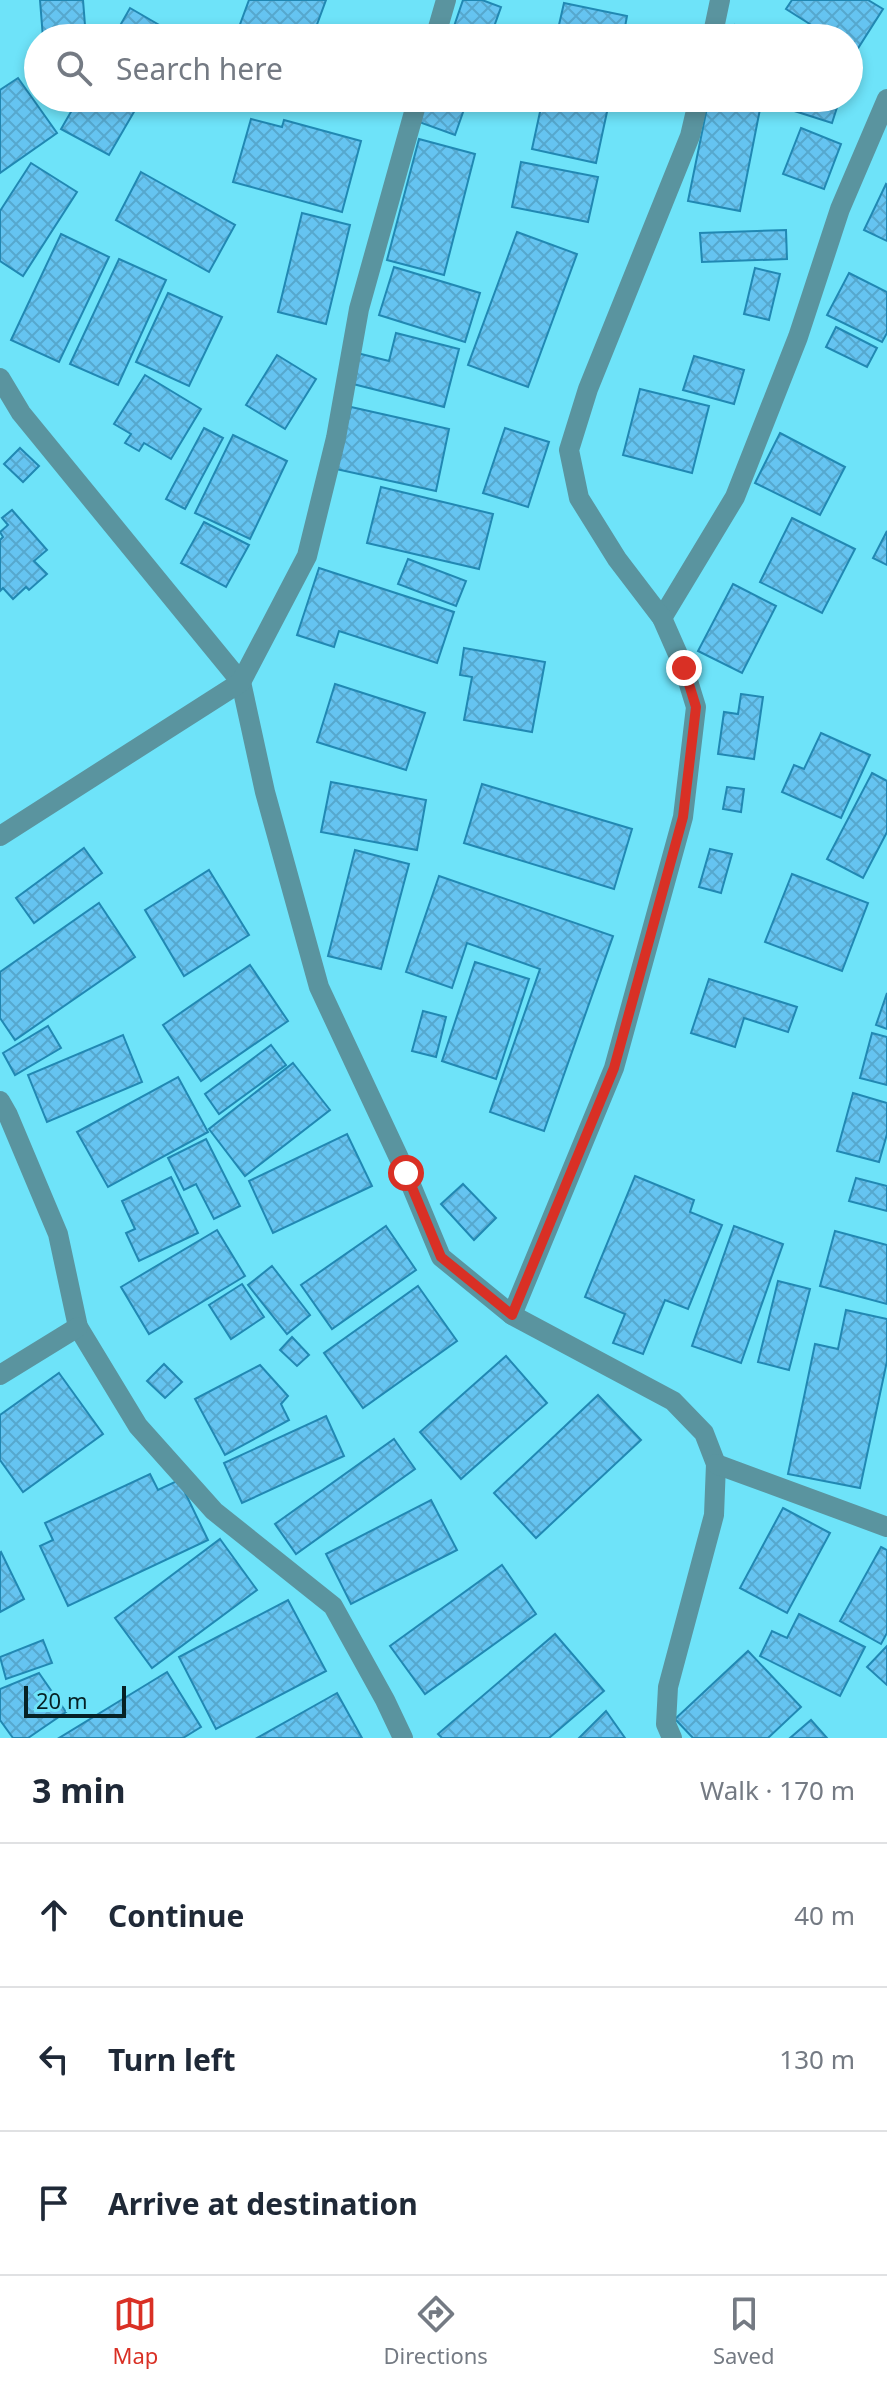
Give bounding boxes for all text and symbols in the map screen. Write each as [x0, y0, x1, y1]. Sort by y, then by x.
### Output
search box [24, 24, 863, 112]
icon: search [52, 46, 96, 90]
text: Search here [116, 48, 283, 89]
route end [666, 650, 702, 686]
route start [388, 1155, 424, 1191]
scale bar [24, 1682, 126, 1718]
text: 20 m [36, 1685, 87, 1715]
text: 3 min [32, 1767, 126, 1813]
text: Walk · 170 m [700, 1772, 855, 1808]
icon: ahead [32, 1893, 76, 1937]
text: Continue [108, 1895, 244, 1936]
text: 40 m [794, 1897, 855, 1933]
icon: left [32, 2037, 76, 2081]
text: Turn left [108, 2039, 236, 2080]
text: 130 m [779, 2041, 855, 2077]
icon: arrive [32, 2181, 76, 2225]
text: Arrive at destination [108, 2183, 418, 2224]
tab: Map [113, 2292, 158, 2370]
tab: Directions [383, 2292, 488, 2370]
tab: Saved [713, 2292, 774, 2370]

